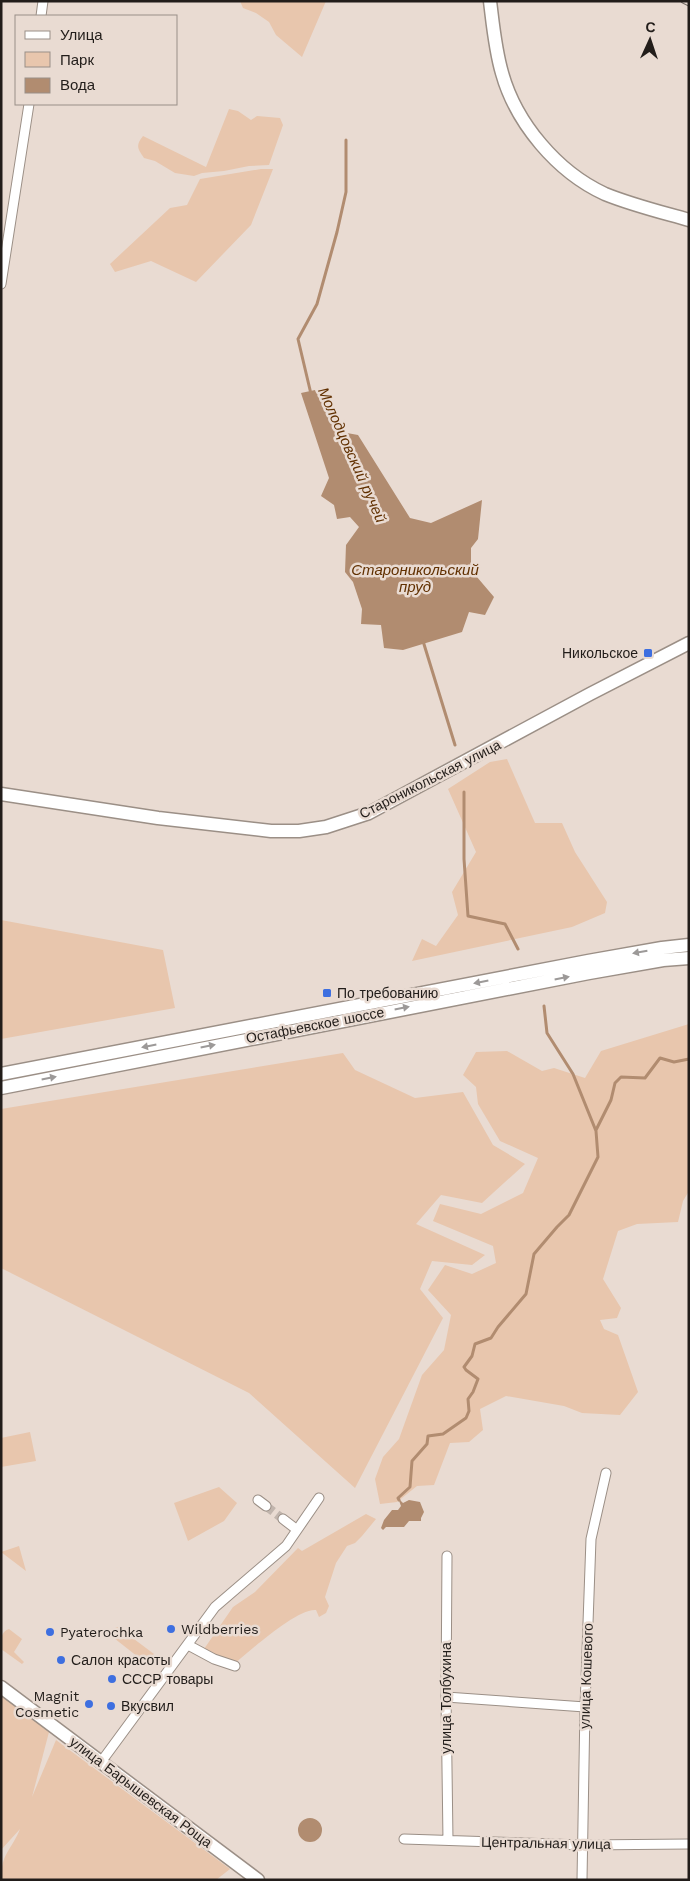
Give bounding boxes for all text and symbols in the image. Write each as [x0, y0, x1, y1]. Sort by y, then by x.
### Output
legend [15, 15, 178, 105]
north arrow [625, 15, 675, 65]
text: С [645, 19, 656, 35]
text: Улица [60, 26, 103, 44]
text: Парк [60, 51, 94, 69]
text: Вода [60, 76, 96, 94]
water label: Молодцовский ручей [314, 385, 390, 526]
water label: Староникольский пруд [351, 561, 479, 596]
place label: Никольское [562, 645, 638, 661]
marker: Никольское [642, 647, 654, 659]
street label: Староникольская улица [357, 736, 504, 822]
one-way arrow [632, 948, 648, 956]
one-way arrow [554, 973, 570, 981]
one-way arrow [472, 978, 488, 986]
place label: По требованию [337, 985, 438, 1001]
marker: По требованию [321, 987, 333, 999]
street label: Остафьевское шоссе [245, 1004, 386, 1046]
one-way arrow [395, 1004, 411, 1012]
one-way arrow [141, 1042, 157, 1050]
one-way arrow [201, 1042, 217, 1050]
one-way arrow [41, 1074, 57, 1082]
place label: Wildberries [181, 1621, 259, 1637]
marker: Wildberries [165, 1623, 177, 1635]
street label: улица Кошевого [576, 1623, 596, 1729]
place label: Pyaterochka [60, 1624, 143, 1640]
marker: Pyaterochka [44, 1626, 56, 1638]
street label: улица Толбухина [438, 1642, 454, 1754]
place label: Салон красоты [71, 1652, 170, 1668]
marker: Салон красоты [55, 1654, 67, 1666]
place label: СССР товары [122, 1671, 213, 1687]
marker: СССР товары [106, 1673, 118, 1685]
place label: Magnit Cosmetic [15, 1688, 79, 1720]
marker: Magnit Cosmetic [83, 1698, 95, 1710]
place label: Вкусвил [121, 1698, 174, 1714]
marker: Вкусвил [105, 1700, 117, 1712]
street label: улица Барышевская Роща [67, 1733, 215, 1851]
street label: Центральная улица [481, 1834, 611, 1852]

